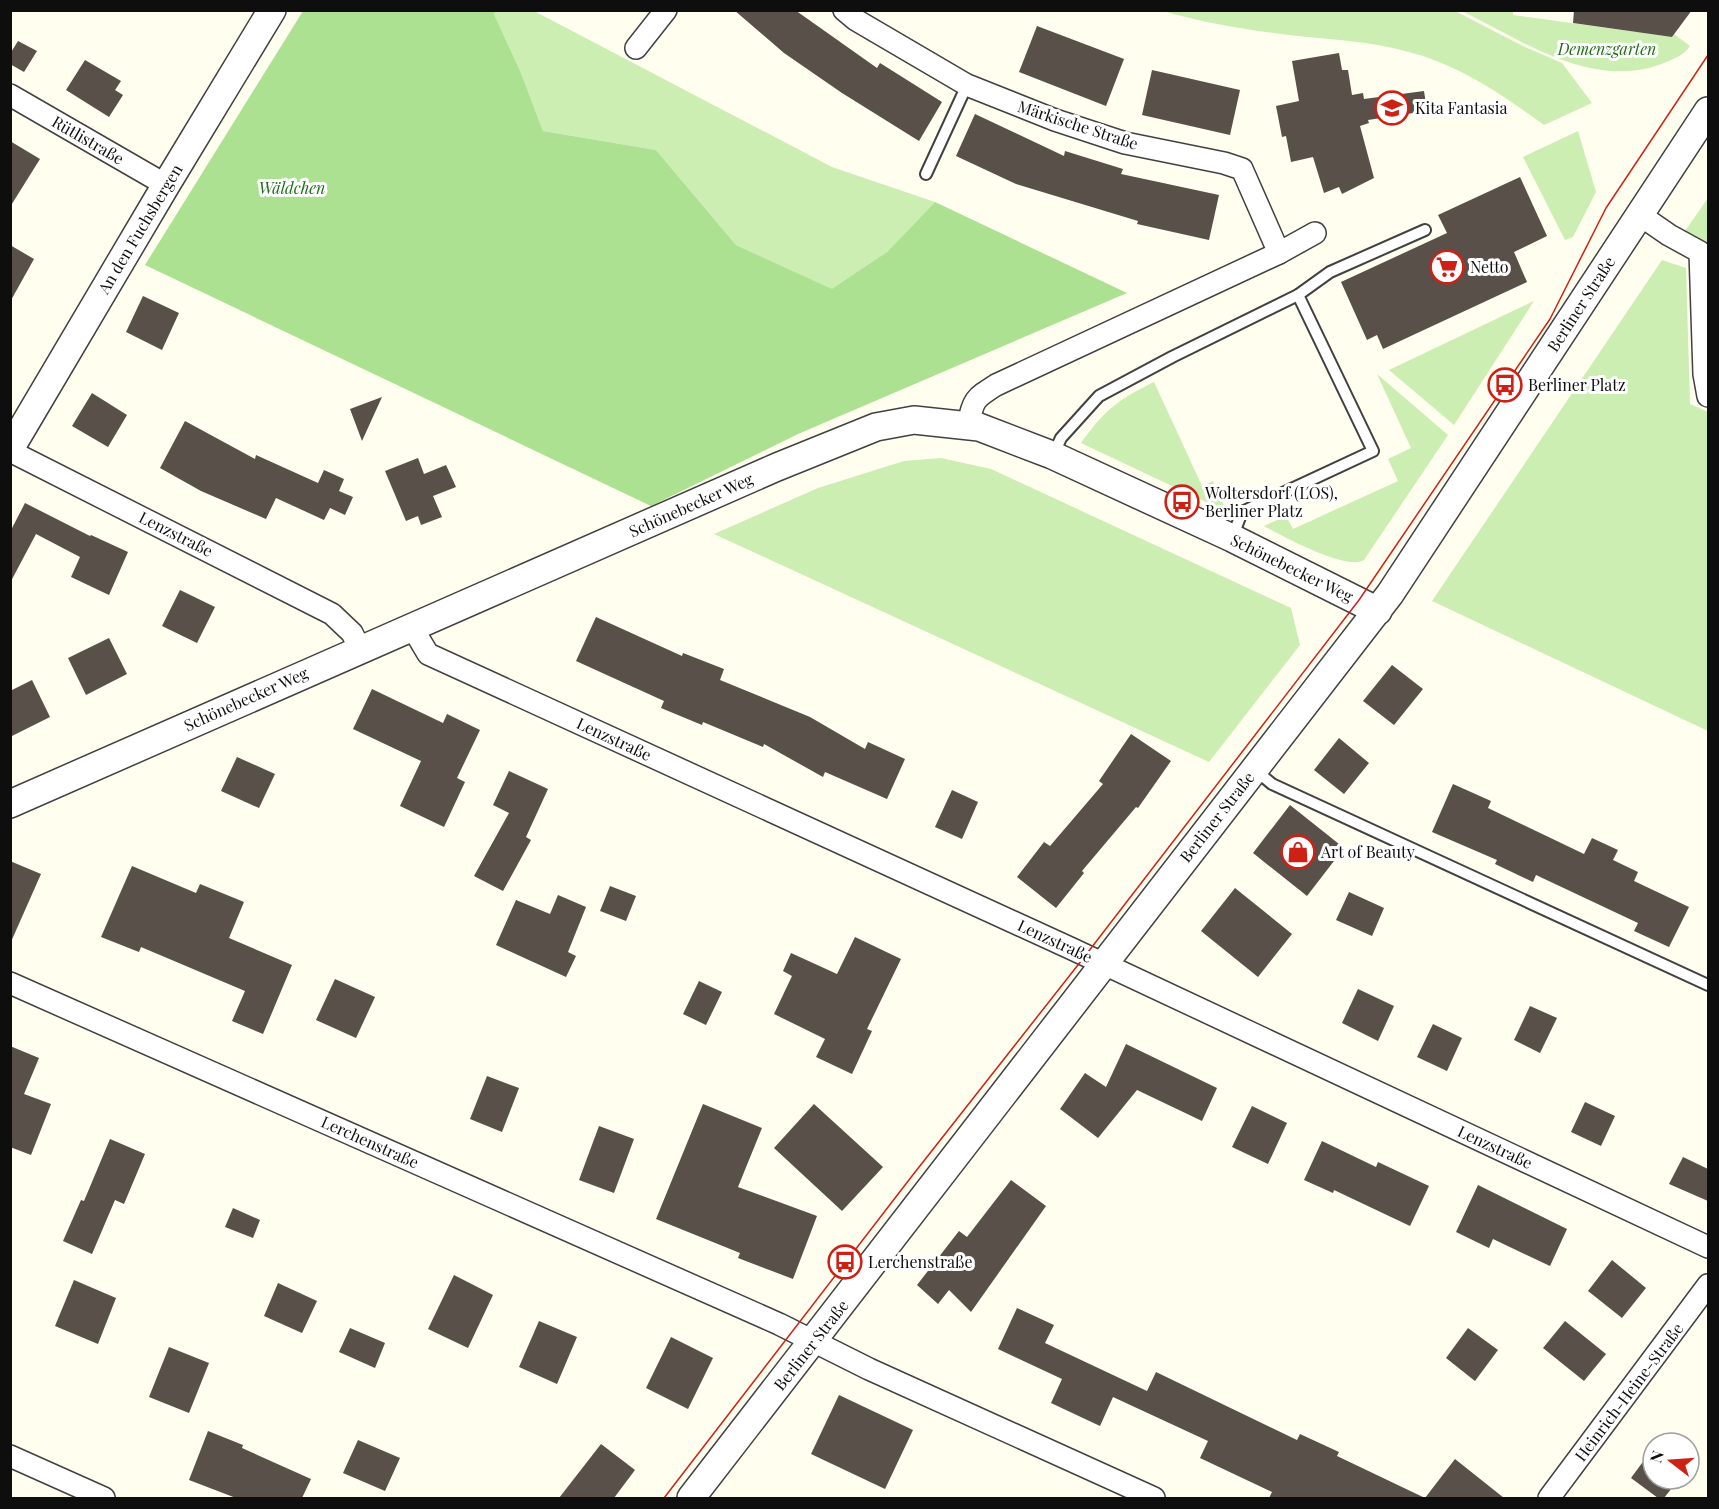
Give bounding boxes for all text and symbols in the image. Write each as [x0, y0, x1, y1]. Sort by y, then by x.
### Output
park label: Demenzgarten [1557, 38, 1656, 59]
school or university icon: Kita Fantasia [1374, 90, 1410, 126]
street label: Märkische Straße [1015, 95, 1141, 154]
place label: Kita Fantasia [1415, 97, 1507, 118]
street label: Rütlistraße [48, 110, 128, 169]
street label: An den Fuchsbergen [92, 160, 187, 298]
park label: Wäldchen [259, 177, 325, 198]
supermarket icon: Netto [1429, 249, 1465, 285]
street label: Berliner Straße [1542, 252, 1619, 355]
place label: Netto [1470, 256, 1509, 277]
bus stop icon: Berliner Platz [1487, 367, 1523, 403]
place label: Berliner Platz [1528, 374, 1626, 395]
street label: Schönebecker Weg [625, 468, 757, 541]
place label: Woltersdorf (LOS), Berliner Platz [1204, 482, 1338, 521]
bus stop icon: Woltersdorf (LOS), Berliner Platz [1164, 484, 1200, 520]
street label: Lenzstraße [136, 506, 217, 561]
street label: Schönebecker Weg [1228, 529, 1357, 607]
street label: Schönebecker Weg [180, 662, 312, 735]
street label: Lenzstraße [574, 712, 655, 765]
street label: Berliner Straße [1175, 767, 1259, 866]
shop icon: Art of Beauty [1280, 834, 1316, 870]
place label: Art of Beauty [1320, 841, 1415, 862]
street label: Lenzstraße [1015, 914, 1096, 967]
street label: Lerchenstraße [318, 1111, 422, 1172]
street label: Lenzstraße [1455, 1120, 1536, 1173]
bus stop icon: Lerchenstraße [827, 1244, 863, 1280]
place label: Lerchenstraße [868, 1251, 972, 1272]
street label: Berliner Straße [769, 1295, 853, 1394]
street label: Heinrich-Heine-Straße [1570, 1318, 1688, 1465]
north arrow [1641, 1431, 1701, 1491]
text: N [1644, 1447, 1668, 1465]

